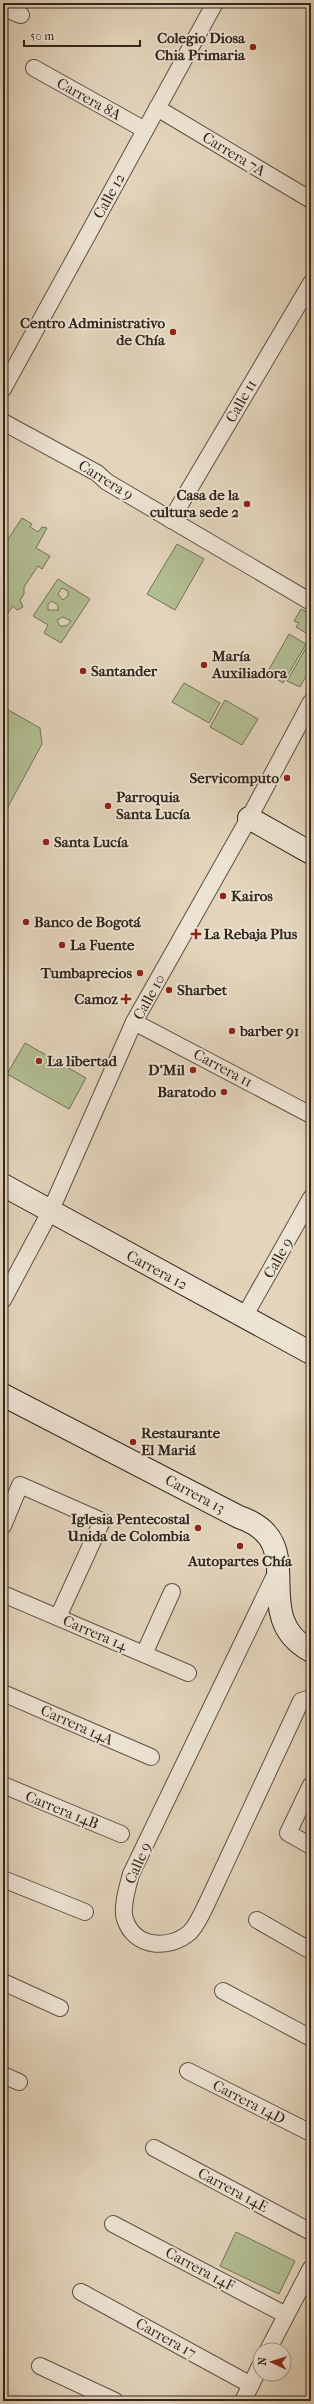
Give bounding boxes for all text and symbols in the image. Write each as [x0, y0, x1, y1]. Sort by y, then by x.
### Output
scale bar [24, 22, 140, 48]
text: 50 m [30, 29, 54, 43]
place label: Colegio Diosa Chia Primaria [155, 29, 246, 64]
marker: Colegio Diosa Chia Primaria [248, 42, 258, 52]
street label: Carrera 8A [54, 74, 125, 124]
street label: Carrera 7A [199, 128, 269, 180]
street label: Calle 12 [89, 170, 129, 222]
place label: Centro Administrativo de Chía [20, 314, 166, 349]
marker: Centro Administrativo de Chía [168, 327, 178, 337]
street label: Calle 11 [222, 376, 260, 426]
street label: Carrera 9 [75, 456, 137, 504]
place label: Casa de la cultura sede 2 [150, 486, 240, 521]
marker: Casa de la cultura sede 2 [242, 499, 252, 509]
place label: María Auxiliadora [211, 647, 288, 682]
marker: María Auxiliadora [199, 660, 209, 670]
place label: Santander [91, 662, 158, 680]
marker: Santander [78, 666, 88, 676]
place label: Servicomputo [190, 769, 279, 787]
marker: Servicomputo [282, 773, 292, 783]
place label: Parroquia Santa Lucía [116, 788, 191, 823]
marker: Parroquia Santa Lucía [103, 801, 113, 811]
place label: Santa Lucía [54, 833, 129, 851]
marker: Santa Lucía [41, 837, 51, 847]
place label: Kairos [231, 887, 273, 905]
marker: Kairos [218, 891, 228, 901]
place label: Banco de Bogotá [34, 913, 142, 931]
marker: Banco de Bogotá [21, 917, 31, 927]
place label: La Rebaja Plus [204, 925, 298, 943]
marker: La Rebaja Plus [191, 929, 201, 939]
place label: La Fuente [70, 936, 135, 954]
marker: La Fuente [57, 940, 67, 950]
place label: Tumbaprecios [40, 964, 132, 982]
marker: Tumbaprecios [135, 968, 145, 978]
street label: Calle 10 [129, 971, 169, 1023]
place label: Sharbet [177, 981, 228, 999]
marker: Sharbet [164, 985, 174, 995]
place label: Camoz [74, 990, 118, 1008]
marker: Camoz [121, 994, 131, 1004]
place label: barber 91 [239, 1022, 299, 1040]
marker: barber 91 [227, 1026, 237, 1036]
street label: Carrera 11 [190, 1045, 256, 1091]
place label: La libertad [47, 1052, 118, 1070]
marker: La libertad [34, 1056, 44, 1066]
place label: D'Mil [148, 1061, 186, 1079]
marker: D'Mil [188, 1065, 198, 1075]
place label: Baratodo [157, 1083, 216, 1101]
marker: Baratodo [219, 1087, 229, 1097]
street label: Calle 9 [260, 1234, 297, 1281]
street label: Carrera 12 [123, 1246, 191, 1294]
place label: Restaurante El Mariá [141, 1424, 221, 1459]
marker: Restaurante El Mariá [128, 1437, 138, 1447]
street label: Carrera 13 [162, 1471, 228, 1517]
place label: Iglesia Pentecostal Unida de Colombia [66, 1510, 191, 1545]
marker: Iglesia Pentecostal Unida de Colombia [193, 1523, 203, 1533]
marker: Autopartes Chía [235, 1541, 245, 1551]
place label: Autopartes Chía [187, 1552, 293, 1570]
street label: Carrera 14 [60, 1611, 131, 1655]
street label: Carrera 14A [38, 1701, 116, 1749]
street label: Carrera 14B [23, 1787, 101, 1833]
street label: Calle 9 [121, 1839, 155, 1887]
street label: Carrera 14D [210, 2076, 288, 2128]
street label: Carrera 14E [195, 2164, 271, 2216]
street label: Carrera 14F [162, 2243, 238, 2295]
street label: Carrera 17 [133, 2314, 199, 2362]
north arrow [252, 2342, 292, 2382]
text: N [256, 2356, 269, 2366]

